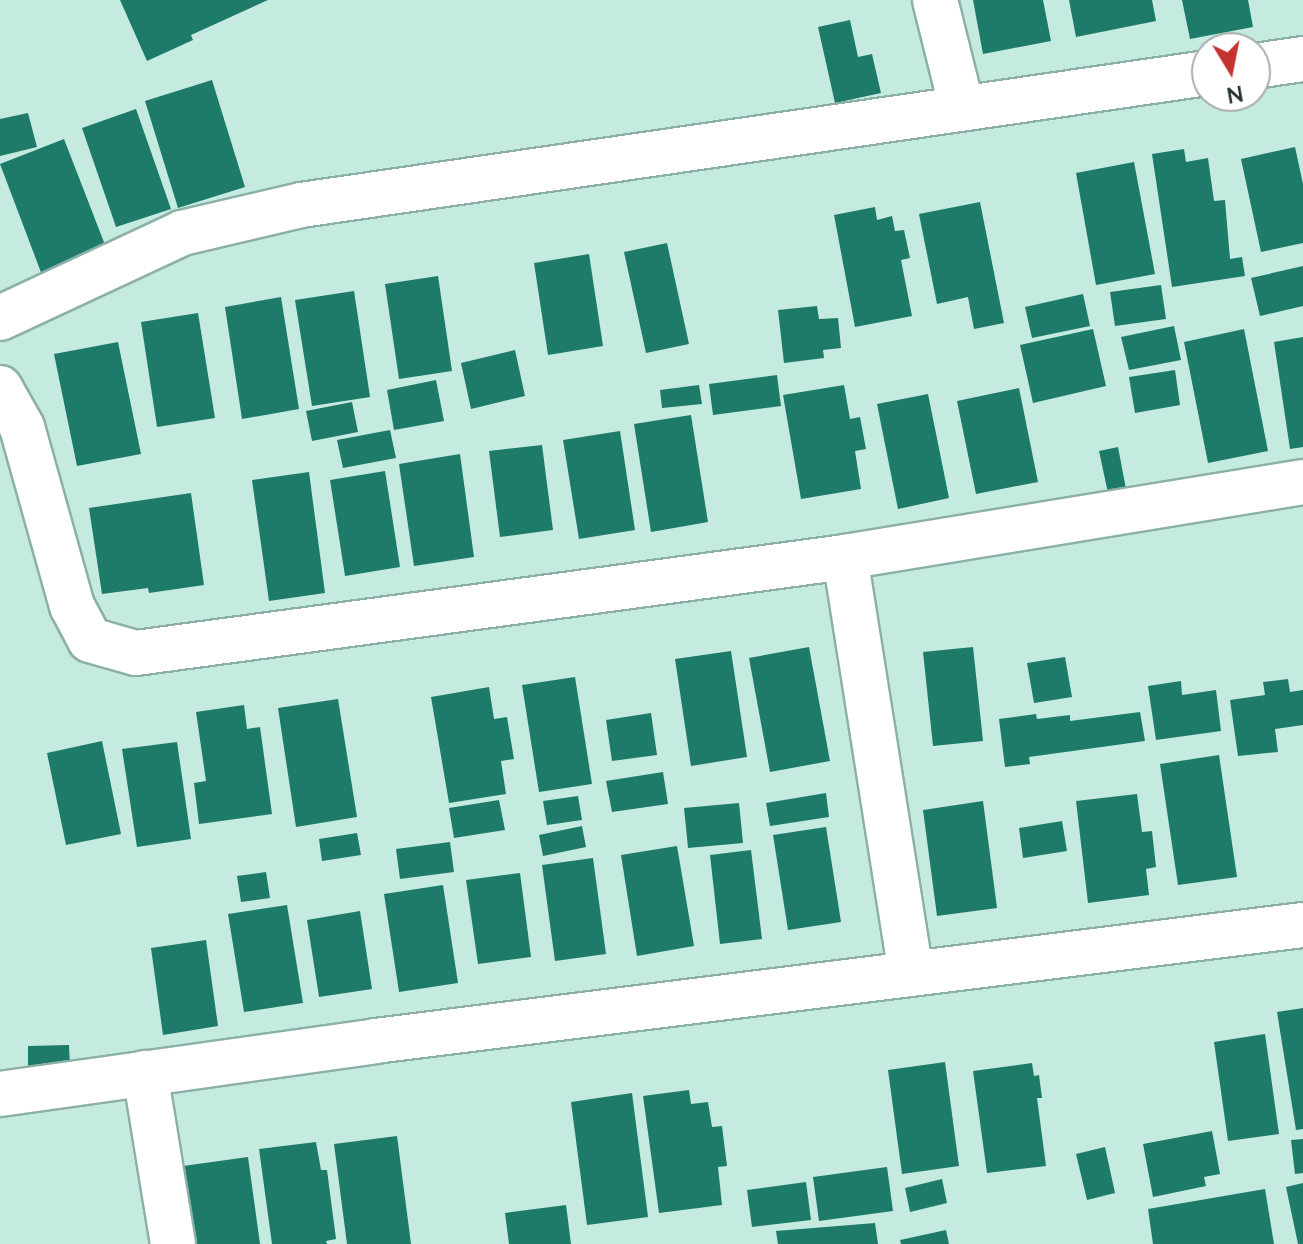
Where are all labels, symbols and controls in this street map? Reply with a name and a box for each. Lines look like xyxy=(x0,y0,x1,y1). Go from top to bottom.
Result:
north arrow xyxy=(1191,32,1271,112)
text: N xyxy=(1224,77,1246,110)

